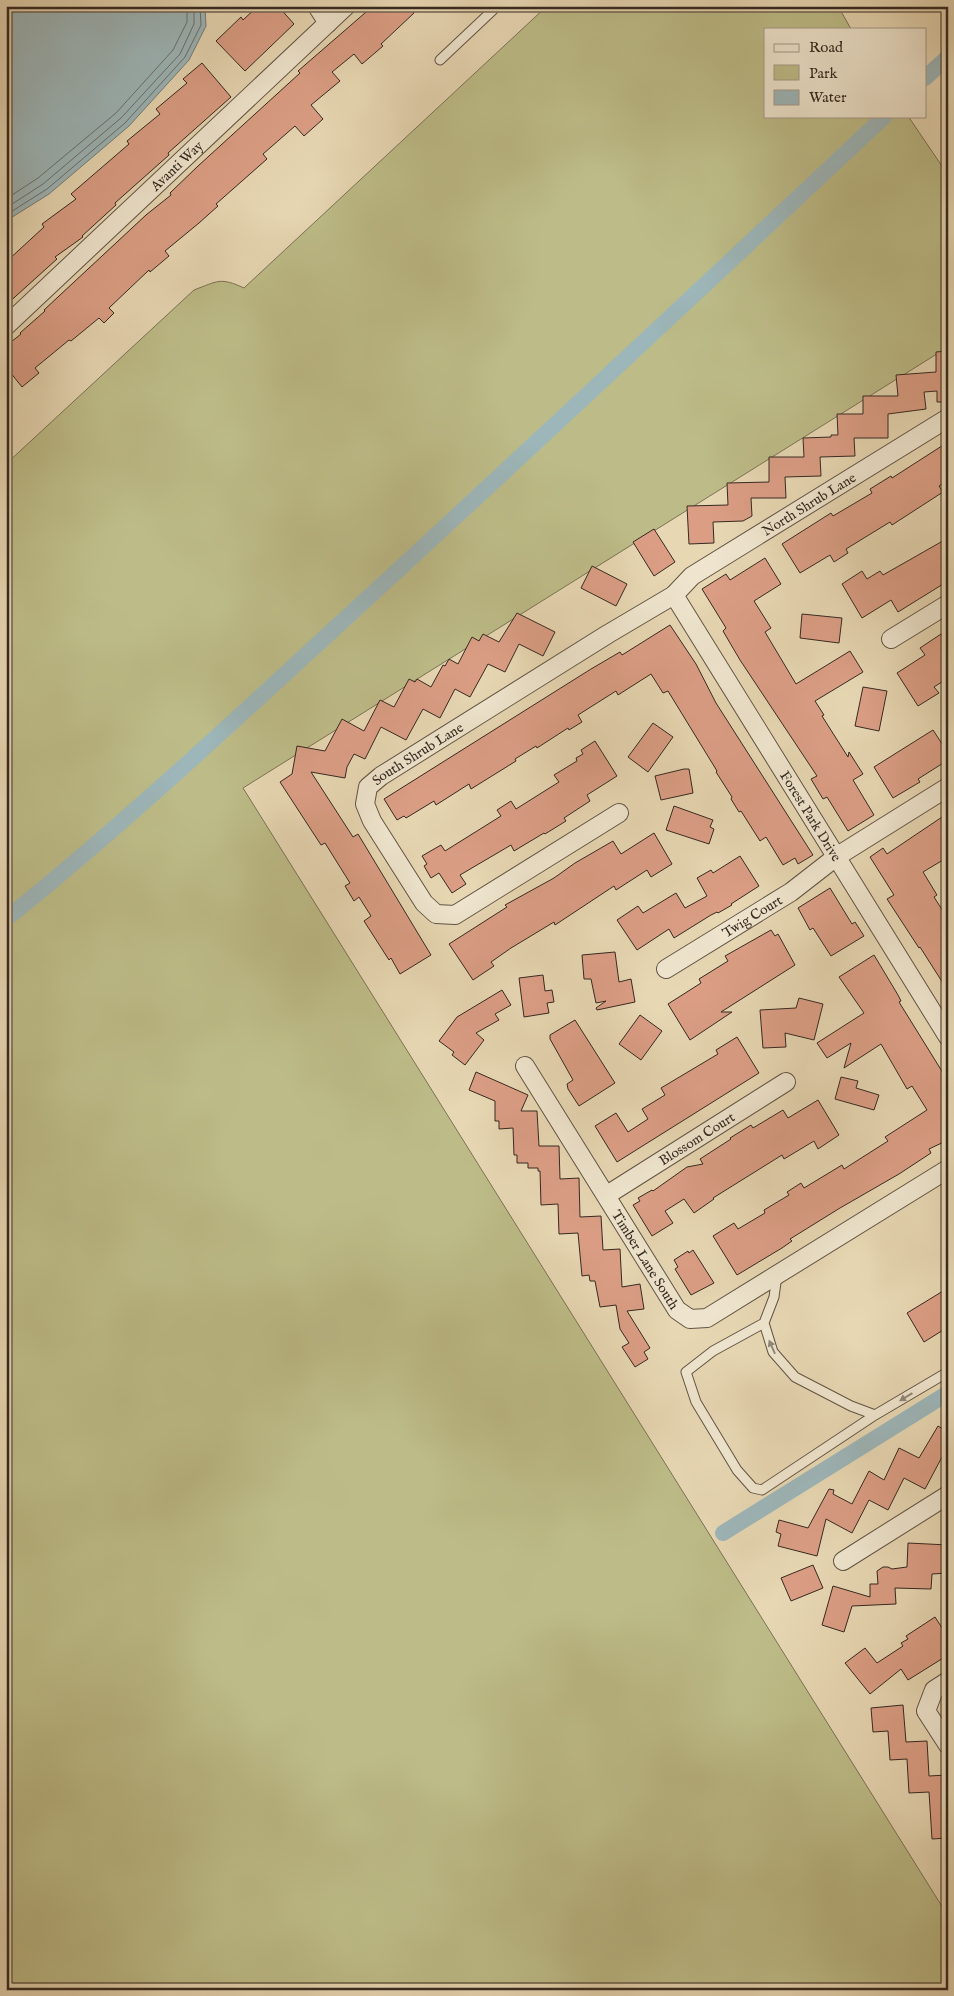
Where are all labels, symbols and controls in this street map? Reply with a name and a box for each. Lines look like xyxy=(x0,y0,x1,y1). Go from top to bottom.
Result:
legend xyxy=(764,28,926,118)
text: Road xyxy=(809,38,844,57)
text: Park xyxy=(809,64,839,83)
text: Water xyxy=(809,88,847,107)
street label: Avanti Way xyxy=(146,137,207,196)
street label: North Shrub Lane xyxy=(759,469,860,541)
street label: South Shrub Lane xyxy=(368,718,467,790)
street label: Forest Park Drive xyxy=(775,768,845,866)
street label: Twig Court xyxy=(719,891,786,942)
street label: Blossom Court xyxy=(656,1108,739,1170)
street label: Timber Lane South xyxy=(607,1207,683,1314)
one-way arrow xyxy=(768,1340,776,1354)
one-way arrow xyxy=(899,1392,912,1401)

